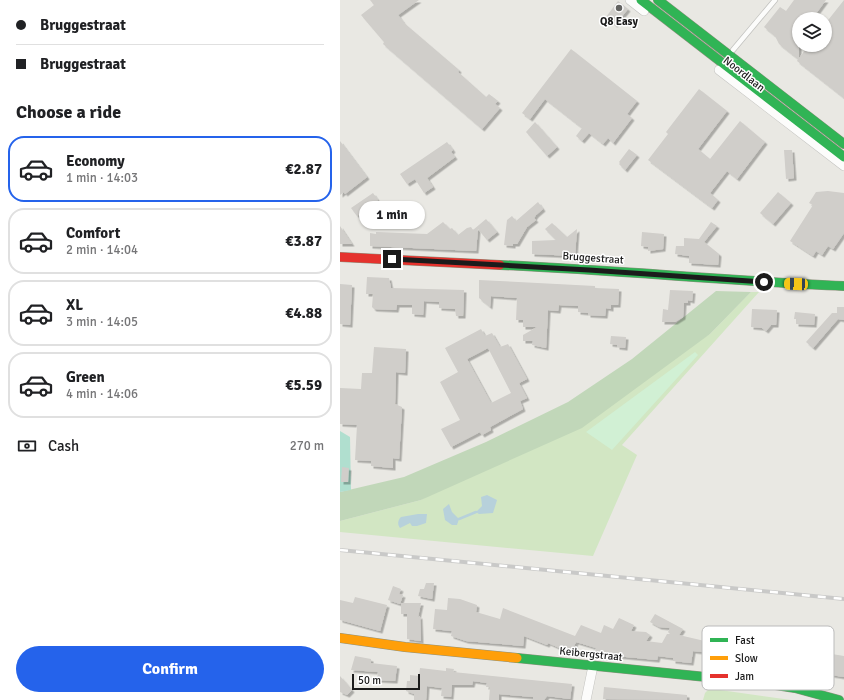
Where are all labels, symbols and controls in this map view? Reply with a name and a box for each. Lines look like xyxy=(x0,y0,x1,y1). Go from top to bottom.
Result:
marker: Q8 Easy xyxy=(614,3,624,13)
map controls xyxy=(792,12,832,52)
button: layers xyxy=(792,12,832,52)
place label: Q8 Easy xyxy=(600,15,639,28)
text: Bruggestraat xyxy=(40,16,126,34)
street label: Noordlaan xyxy=(721,54,767,94)
text: Bruggestraat xyxy=(40,55,126,73)
text: Choose a ride xyxy=(16,101,121,123)
icon: car xyxy=(18,151,54,187)
text: Economy xyxy=(66,152,125,170)
text: €2.87 xyxy=(285,160,322,178)
text: 1 min · 14:03 xyxy=(66,170,138,186)
callout: 1 min xyxy=(359,201,425,229)
text: 1 min xyxy=(376,207,408,223)
icon: car xyxy=(18,223,54,259)
text: Comfort xyxy=(66,224,120,242)
text: €3.87 xyxy=(285,232,322,250)
text: 2 min · 14:04 xyxy=(66,242,138,258)
street label: Bruggestraat xyxy=(562,249,624,267)
route end xyxy=(383,250,401,268)
route start xyxy=(755,273,773,291)
car xyxy=(784,278,808,290)
icon: car xyxy=(18,295,54,331)
text: XL xyxy=(66,296,83,314)
text: €4.88 xyxy=(285,304,322,322)
text: 3 min · 14:05 xyxy=(66,314,138,330)
icon: car xyxy=(18,367,54,403)
text: Green xyxy=(66,368,105,386)
text: €5.59 xyxy=(285,376,322,394)
text: 4 min · 14:06 xyxy=(66,386,138,402)
icon: cash xyxy=(16,435,38,457)
text: Cash xyxy=(48,437,79,455)
text: 270 m xyxy=(290,438,324,454)
legend xyxy=(702,626,834,690)
text: Fast xyxy=(735,634,755,647)
street label: Keibergstraat xyxy=(559,644,623,664)
button: Confirm xyxy=(16,646,324,692)
text: Slow xyxy=(735,652,758,665)
text: Jam xyxy=(735,670,754,683)
scale bar xyxy=(352,672,420,691)
text: 50 m xyxy=(358,674,381,687)

